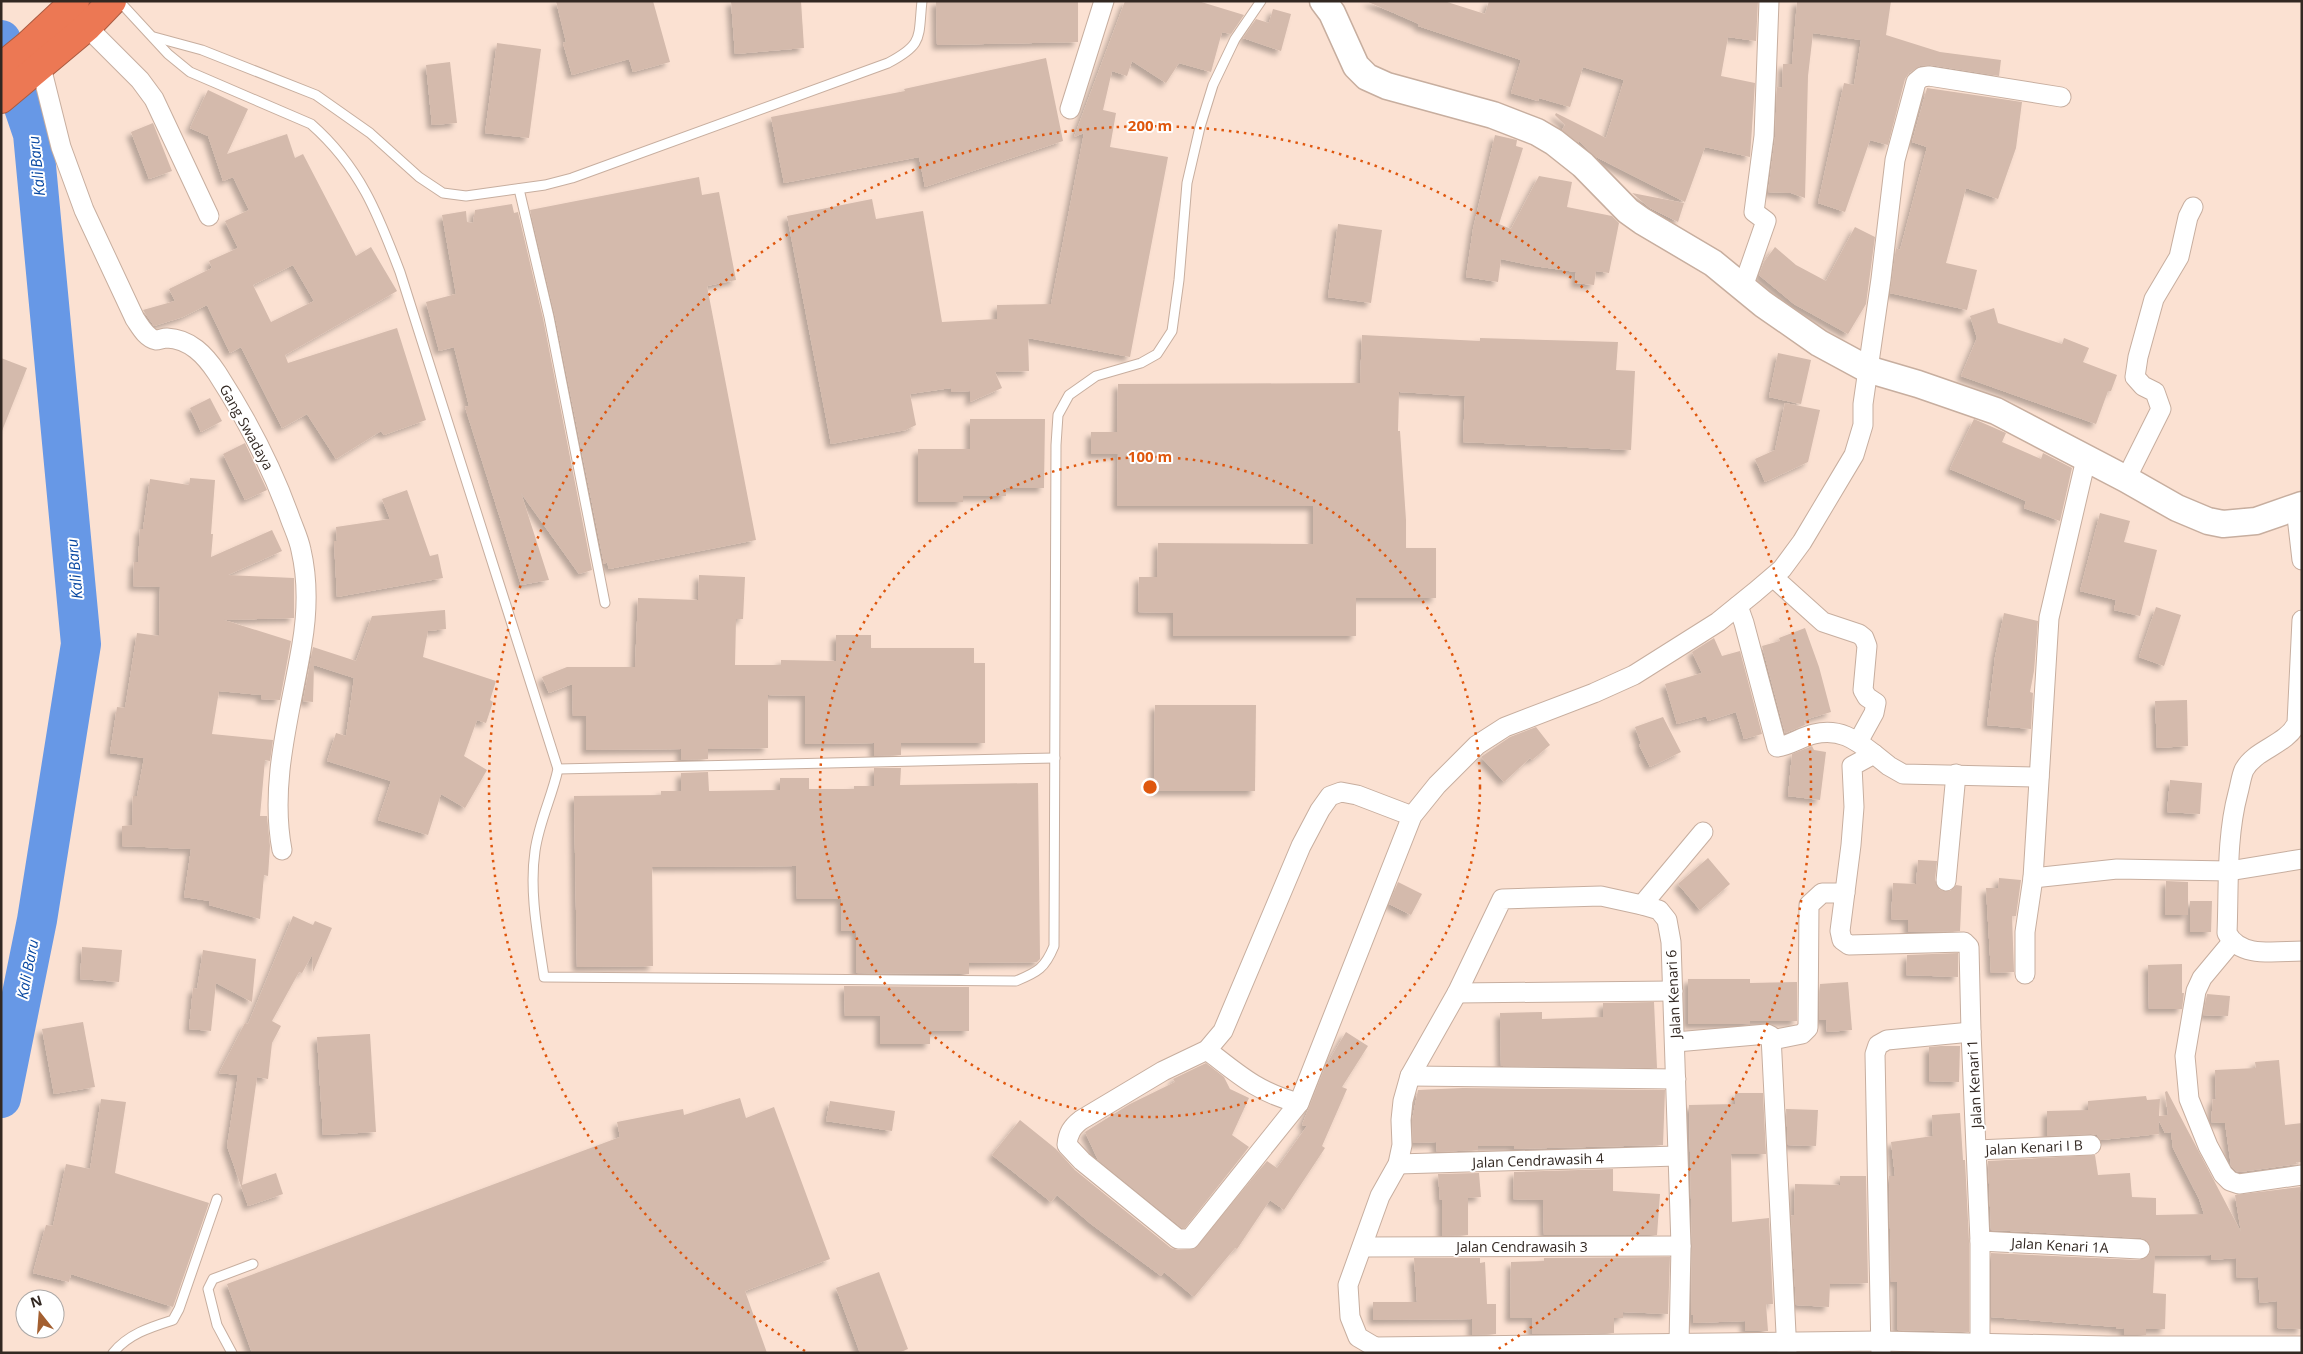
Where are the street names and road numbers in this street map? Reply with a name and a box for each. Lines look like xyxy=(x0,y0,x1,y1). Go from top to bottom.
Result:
street label: Gang Swadaya xyxy=(216,381,278,473)
street label: Jalan Kenari 6 xyxy=(1661,949,1685,1041)
street label: Jalan Kenari 1 xyxy=(1962,1039,1986,1131)
street label: Jalan Kenari I B xyxy=(1983,1135,2083,1159)
street label: Jalan Cendrawasih 4 xyxy=(1470,1148,1604,1172)
street label: Jalan Kenari 1A xyxy=(2009,1233,2109,1257)
street label: Jalan Cendrawasih 3 xyxy=(1454,1237,1588,1256)

